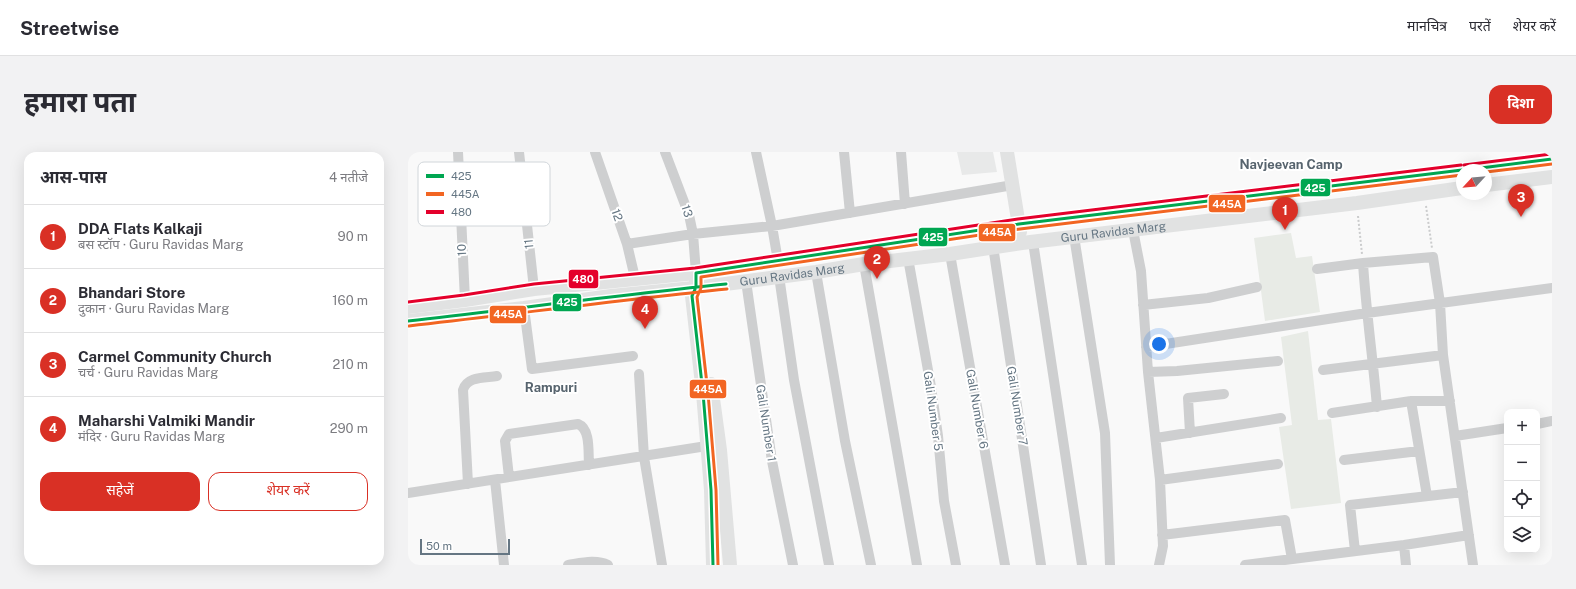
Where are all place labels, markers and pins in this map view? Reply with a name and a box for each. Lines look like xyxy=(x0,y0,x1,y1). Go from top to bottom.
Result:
pin: 3 xyxy=(1508,184,1534,217)
pin: 1 xyxy=(1272,197,1298,230)
pin: 2 xyxy=(864,246,890,279)
pin: 4 xyxy=(632,296,658,329)

